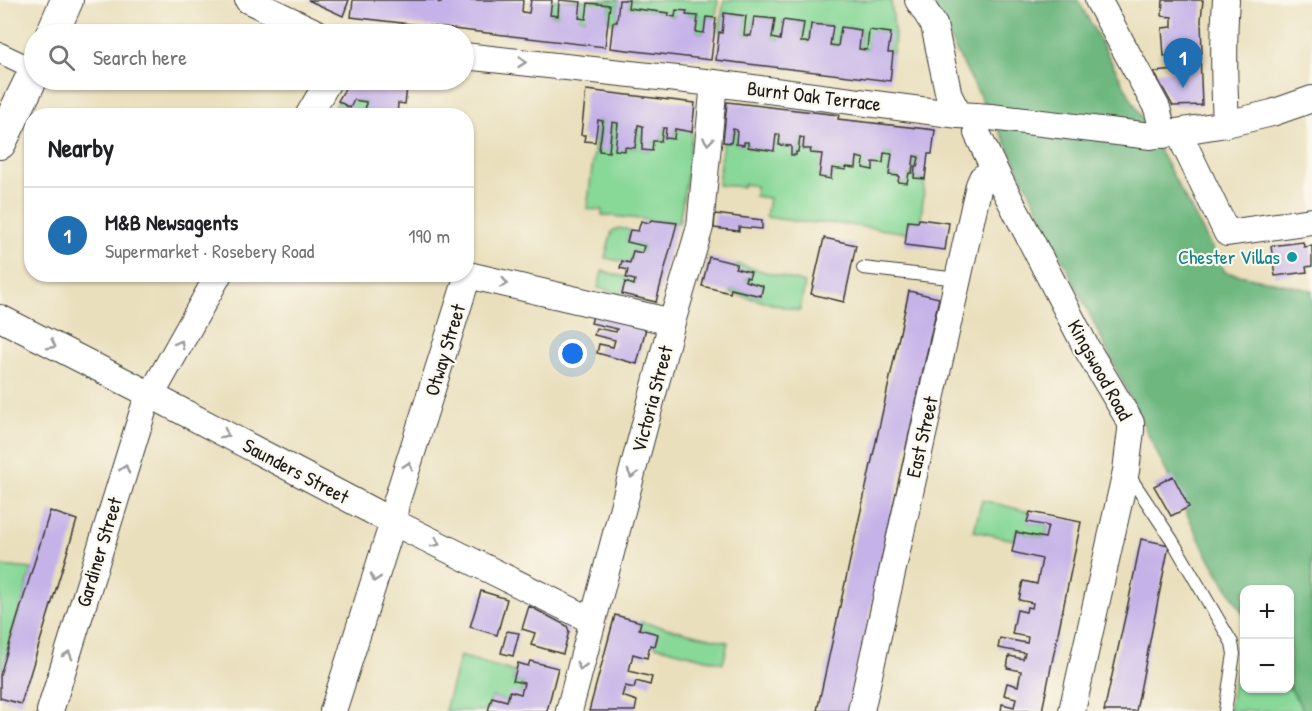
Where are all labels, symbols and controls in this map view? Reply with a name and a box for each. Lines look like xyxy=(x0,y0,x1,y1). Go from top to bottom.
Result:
search box xyxy=(24,24,474,90)
pin: 1 xyxy=(1164,38,1202,88)
icon: search xyxy=(45,41,78,74)
text: Search here xyxy=(93,42,187,72)
one-way arrow xyxy=(517,55,526,68)
street label: Burnt Oak Terrace xyxy=(746,74,882,117)
text: Nearby xyxy=(48,130,114,165)
one-way arrow xyxy=(702,137,715,146)
text: M&B Newsagents xyxy=(105,207,238,237)
text: 1 xyxy=(64,222,71,249)
text: 190 m xyxy=(408,222,450,249)
text: Supermarket · Rosebery Road xyxy=(105,237,314,264)
place label: Chester Villas xyxy=(1178,243,1280,270)
marker: Chester Villas xyxy=(1285,250,1299,264)
one-way arrow xyxy=(499,276,509,289)
street label: Otway Street xyxy=(418,300,472,399)
street label: Kingswood Road xyxy=(1062,315,1139,425)
one-way arrow xyxy=(46,337,57,349)
your location xyxy=(558,339,587,368)
one-way arrow xyxy=(173,340,184,350)
street label: Victoria Street xyxy=(624,341,679,455)
street label: East Street xyxy=(899,393,944,480)
one-way arrow xyxy=(219,427,230,438)
street label: Saunders Street xyxy=(239,431,355,510)
one-way arrow xyxy=(401,461,413,472)
one-way arrow xyxy=(118,464,130,475)
one-way arrow xyxy=(627,468,639,479)
street label: Gardiner Street xyxy=(69,493,128,610)
one-way arrow xyxy=(429,536,440,548)
one-way arrow xyxy=(370,572,382,583)
map controls xyxy=(1240,585,1294,693)
button: + xyxy=(1240,585,1294,639)
button: − xyxy=(1240,639,1294,693)
one-way arrow xyxy=(61,650,73,661)
one-way arrow xyxy=(576,661,589,671)

